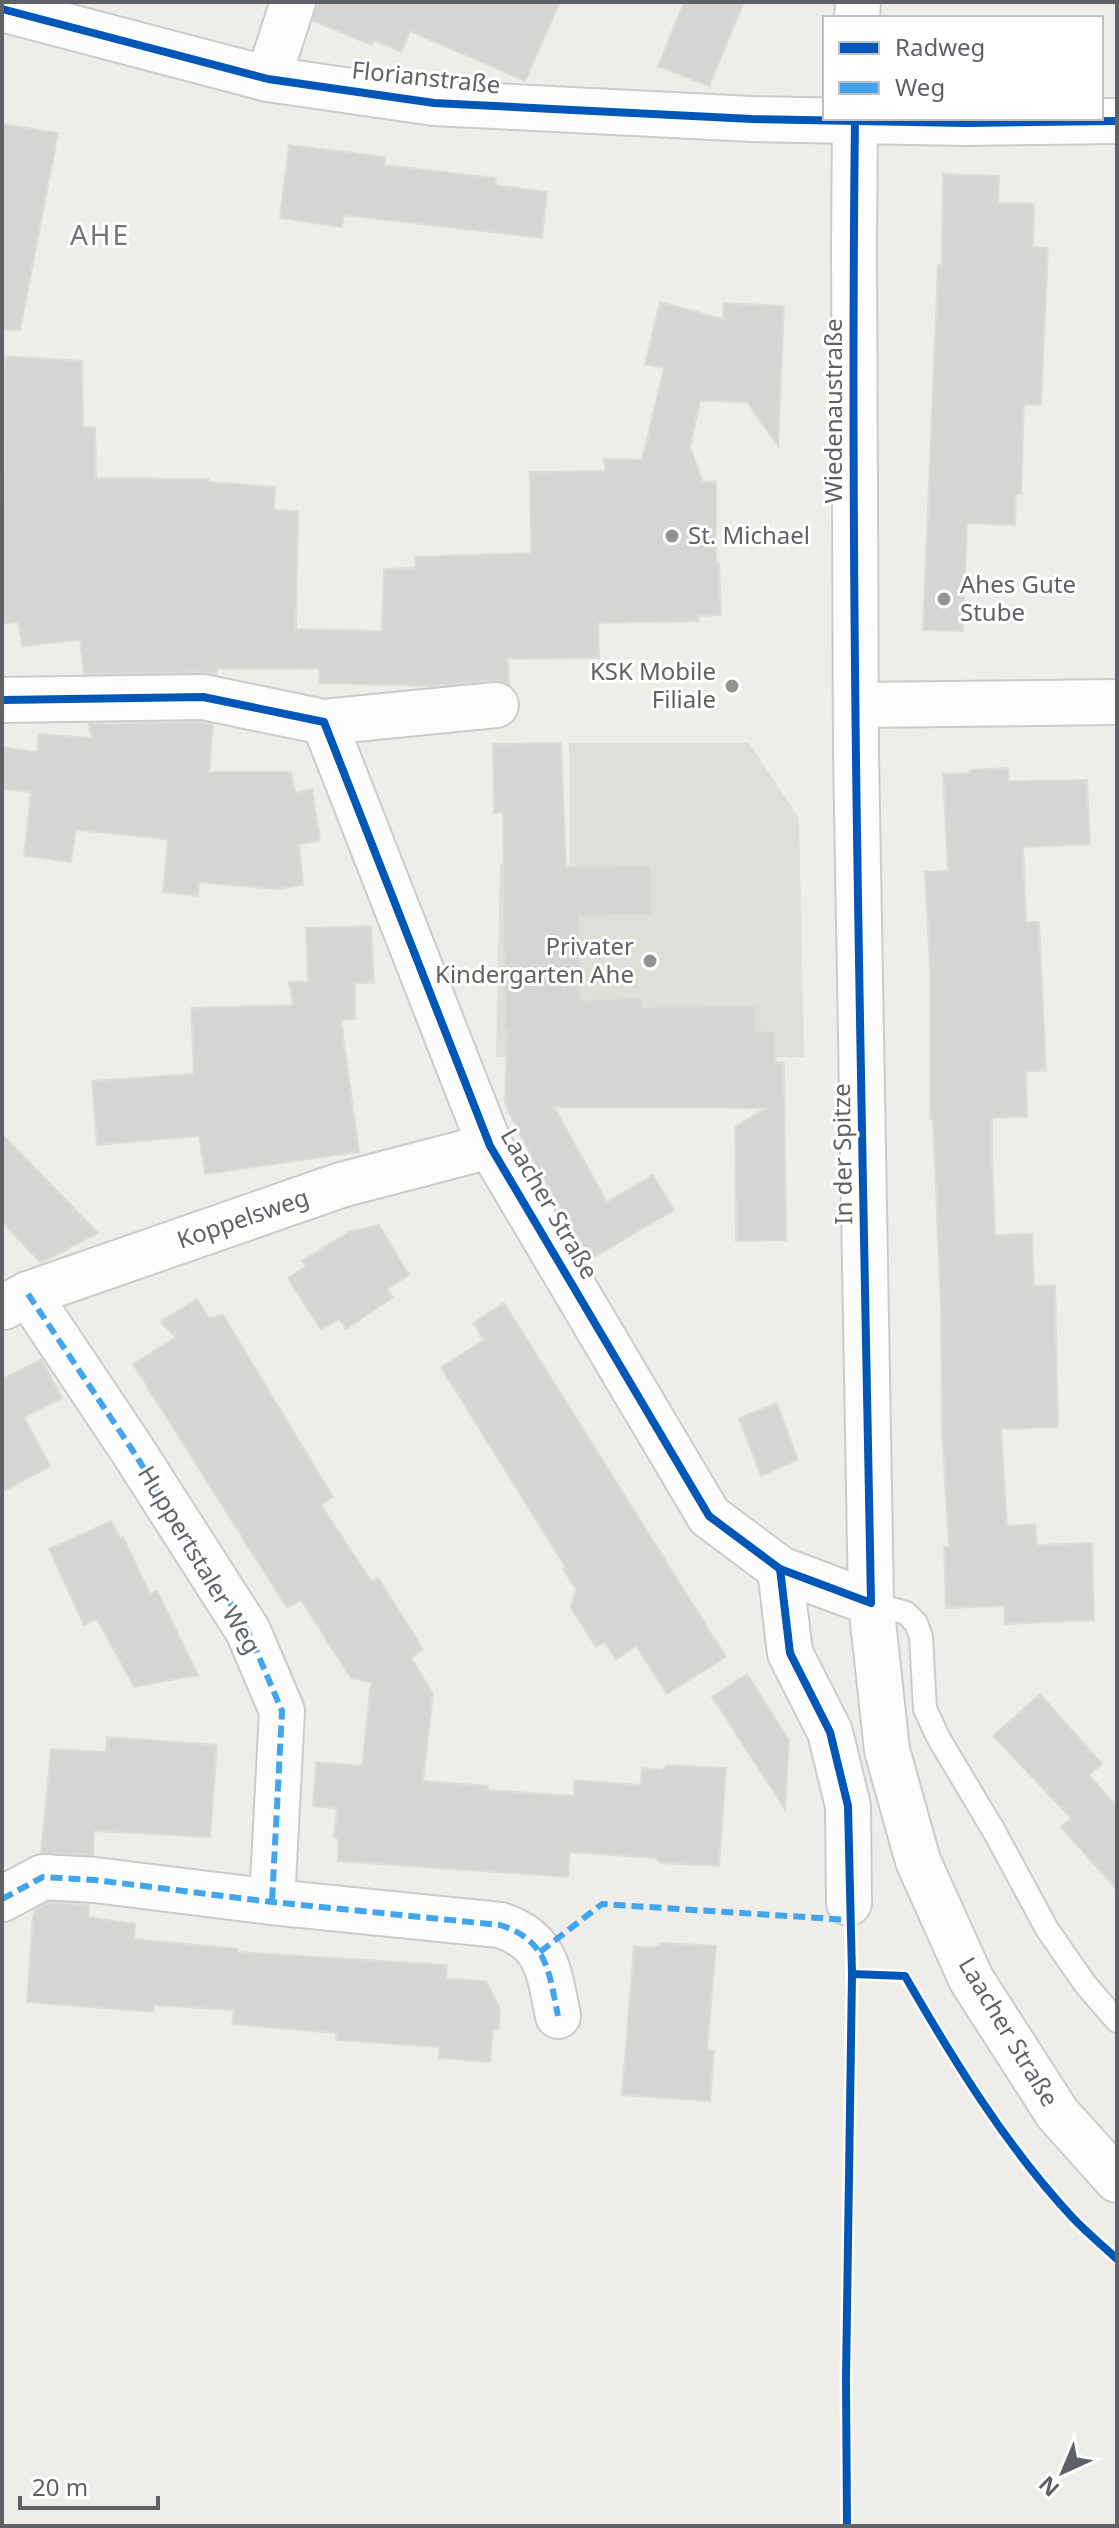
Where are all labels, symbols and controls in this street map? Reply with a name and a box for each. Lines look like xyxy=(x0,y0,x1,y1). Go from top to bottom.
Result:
legend xyxy=(823,16,1103,120)
text: Radweg xyxy=(895,30,985,63)
street label: Florianstraße xyxy=(350,52,502,101)
text: Weg xyxy=(895,70,945,103)
district label: AHE xyxy=(70,215,130,253)
street label: Wiedenaustraße xyxy=(816,318,849,504)
place label: St. Michael xyxy=(688,518,810,551)
marker: St. Michael xyxy=(663,527,681,545)
place label: Ahes Gute Stube xyxy=(960,567,1076,628)
marker: Ahes Gute Stube xyxy=(935,590,953,608)
place label: KSK Mobile Filiale xyxy=(590,654,716,715)
marker: KSK Mobile Filiale xyxy=(723,677,741,695)
place label: Privater Kindergarten Ahe xyxy=(435,929,634,990)
marker: Privater Kindergarten Ahe xyxy=(641,952,659,970)
street label: In der Spitze xyxy=(824,1083,859,1225)
street label: Laacher Straße xyxy=(494,1122,607,1285)
street label: Koppelsweg xyxy=(172,1180,313,1256)
street label: Huppertstaler Weg xyxy=(131,1459,270,1659)
street label: Laacher Straße xyxy=(952,1950,1067,2112)
north arrow xyxy=(1023,2432,1103,2512)
scale bar xyxy=(20,2460,158,2510)
text: 20 m xyxy=(32,2470,88,2503)
text: N xyxy=(1032,2470,1065,2504)

